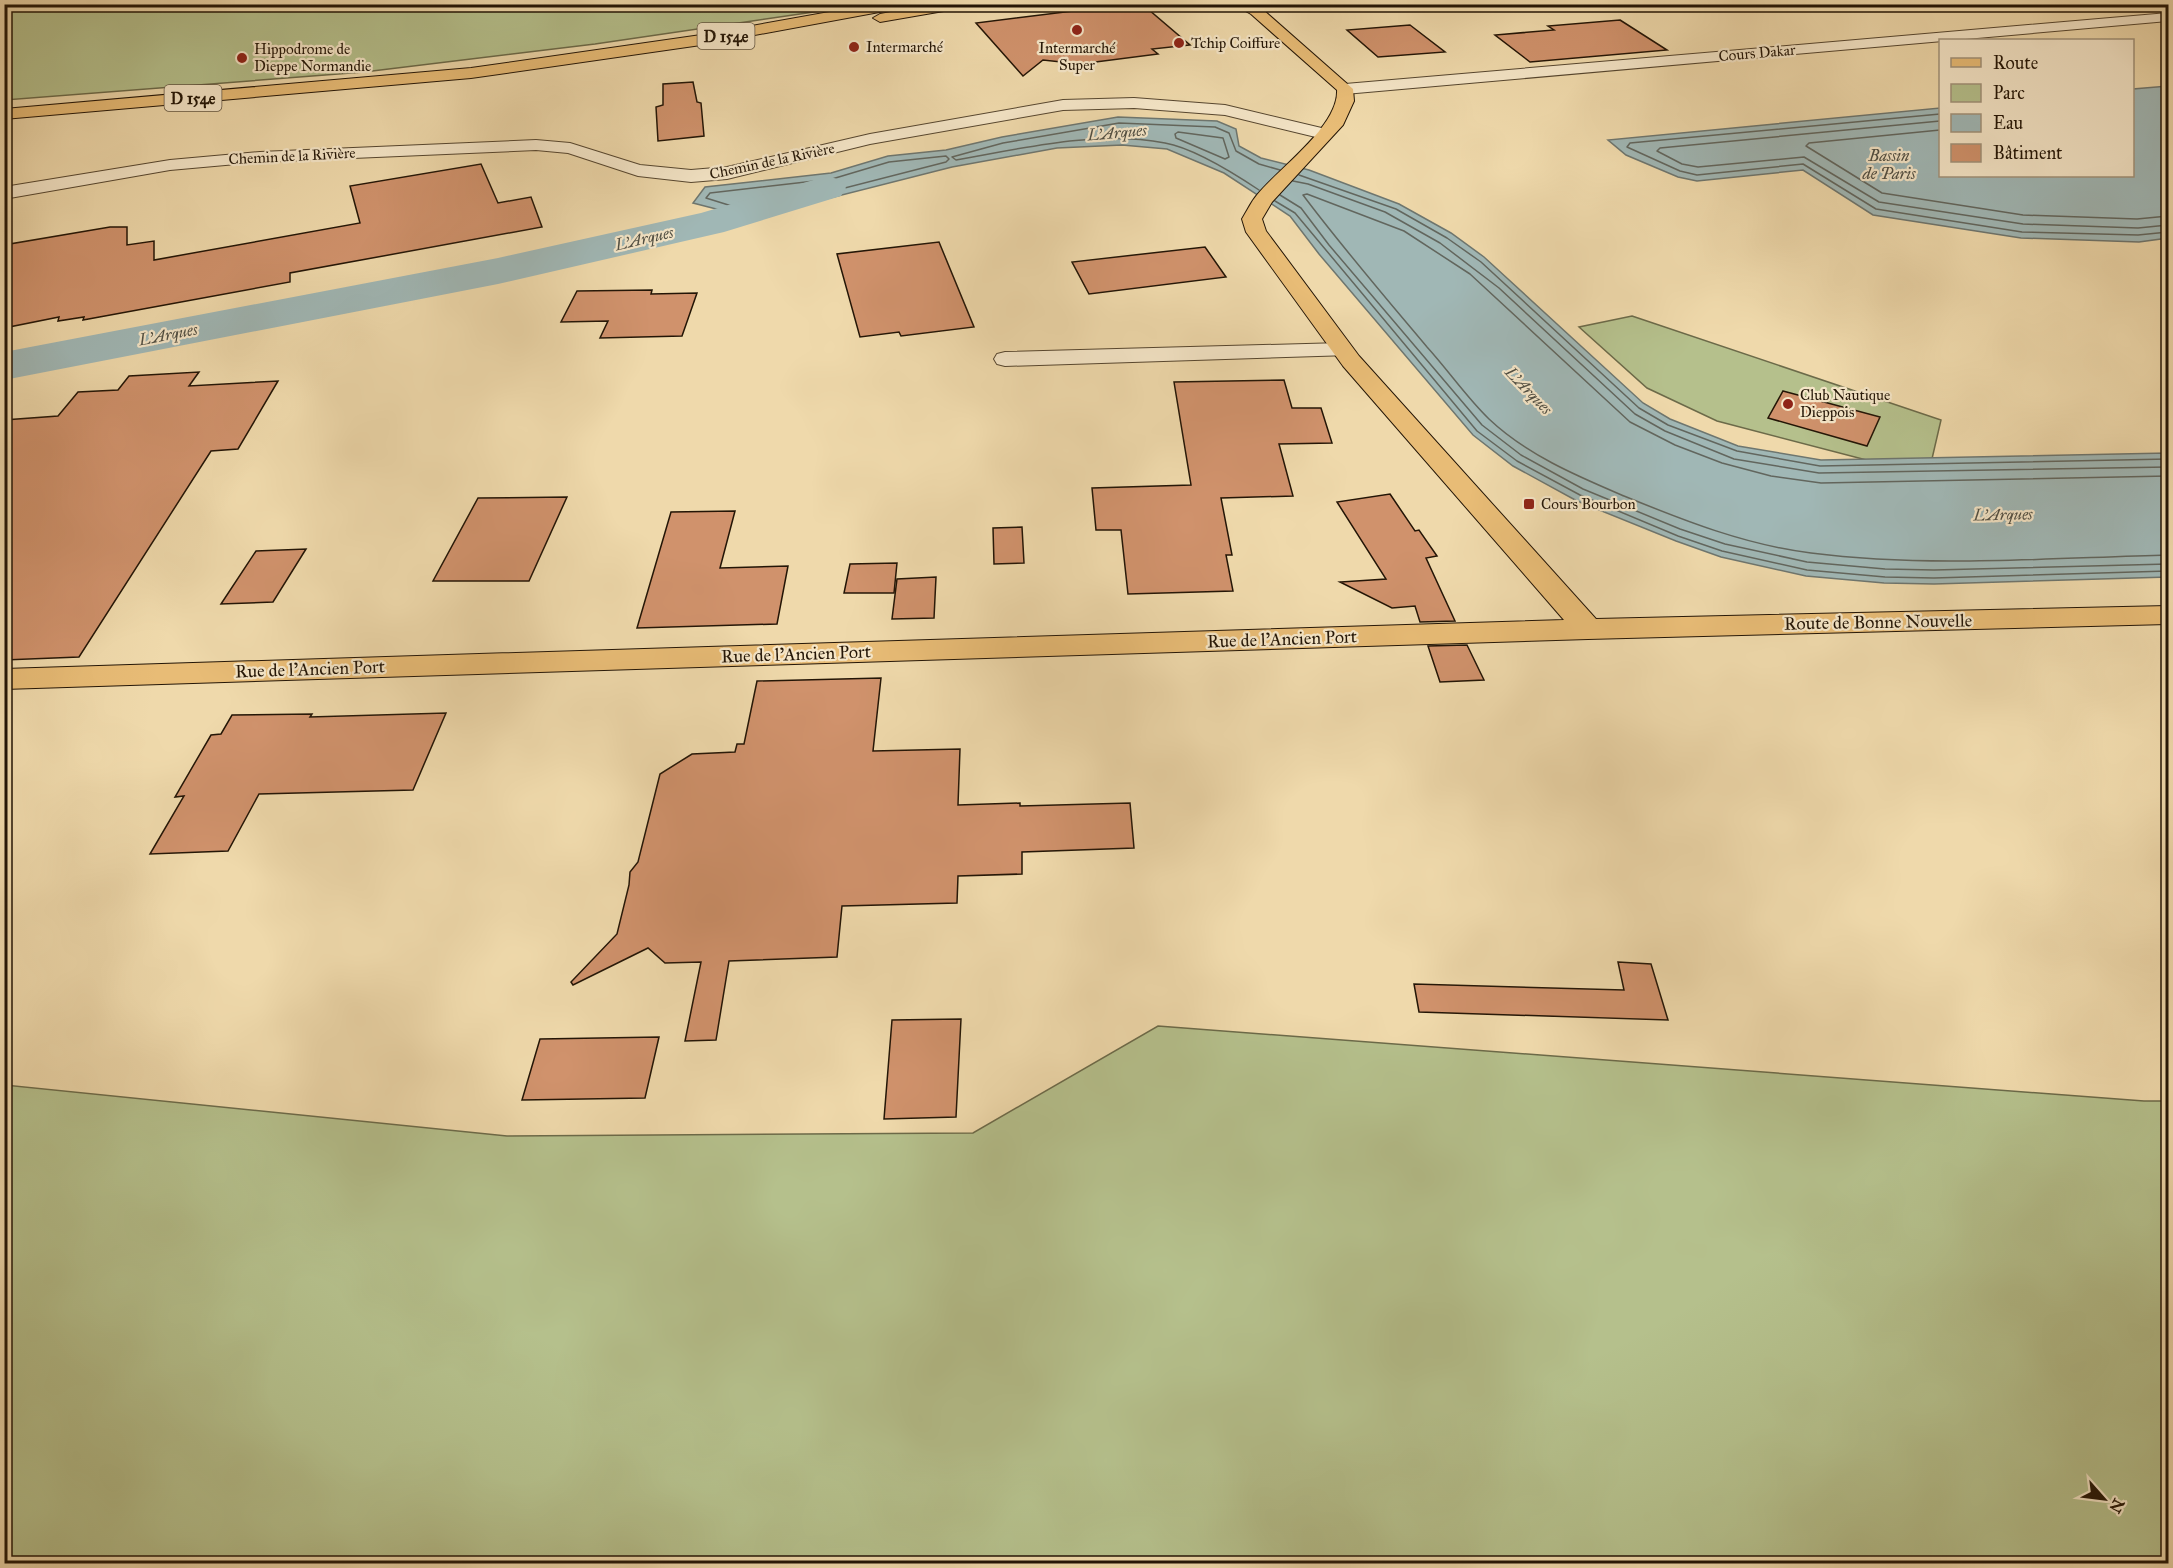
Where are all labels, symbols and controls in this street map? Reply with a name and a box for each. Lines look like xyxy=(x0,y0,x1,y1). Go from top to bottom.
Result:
road number: D 154e xyxy=(698,23,754,49)
marker: Intermarché Super xyxy=(1070,23,1084,37)
place label: Tchip Coiffure xyxy=(1191,34,1280,52)
marker: Tchip Coiffure xyxy=(1172,36,1186,50)
place label: Intermarché xyxy=(866,38,944,56)
place label: Intermarché Super xyxy=(1038,39,1116,74)
legend xyxy=(1939,39,2134,177)
place label: Hippodrome de Dieppe Normandie xyxy=(254,40,371,75)
marker: Intermarché xyxy=(847,40,861,54)
street label: Cours Dakar xyxy=(1718,41,1797,65)
marker: Hippodrome de Dieppe Normandie xyxy=(235,51,249,65)
text: Route xyxy=(1993,52,2038,74)
text: Parc xyxy=(1993,82,2025,104)
road number: D 154e xyxy=(164,85,222,111)
text: Eau xyxy=(1993,112,2023,134)
water label: L'Arques xyxy=(1086,120,1148,145)
street label: Chemin de la Rivière xyxy=(708,139,836,183)
text: Bâtiment xyxy=(1993,142,2063,164)
street label: Chemin de la Rivière xyxy=(228,144,356,168)
water label: Bassin de Paris xyxy=(1861,146,1916,183)
water label: L'Arques xyxy=(612,222,675,255)
water label: L'Arques xyxy=(136,319,199,350)
water label: L'Arques xyxy=(1501,362,1556,418)
place label: Club Nautique Dieppois xyxy=(1800,386,1890,421)
marker: Club Nautique Dieppois xyxy=(1781,397,1795,411)
place label: Cours Bourbon xyxy=(1541,495,1636,513)
marker: Cours Bourbon xyxy=(1522,497,1536,511)
water label: L'Arques xyxy=(1972,504,2033,525)
street label: Route de Bonne Nouvelle xyxy=(1784,609,1972,635)
street label: Rue de l'Ancien Port xyxy=(1207,625,1358,653)
street label: Rue de l'Ancien Port xyxy=(721,640,872,668)
street label: Rue de l'Ancien Port xyxy=(235,655,386,683)
north arrow xyxy=(2074,1469,2134,1529)
text: N xyxy=(2105,1495,2128,1517)

